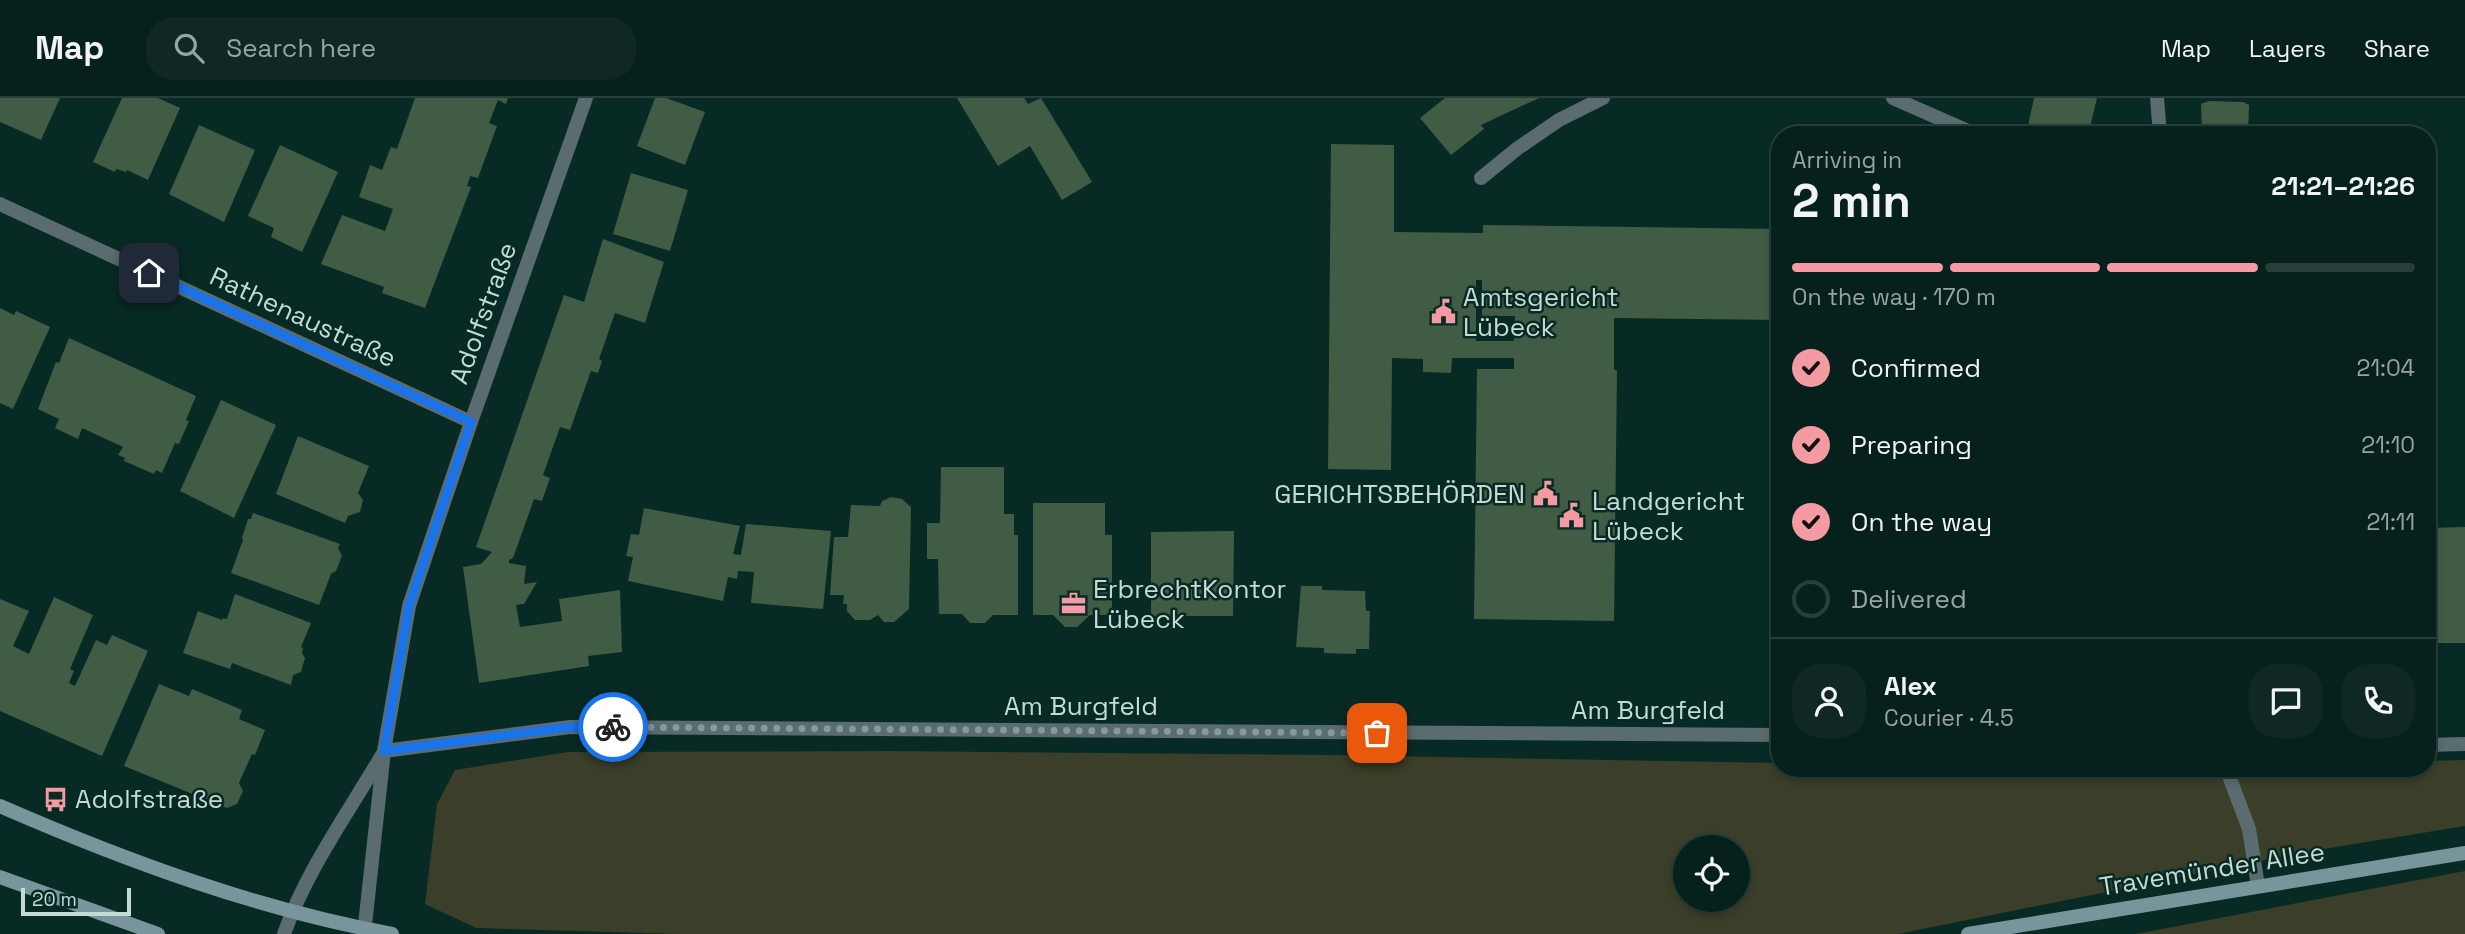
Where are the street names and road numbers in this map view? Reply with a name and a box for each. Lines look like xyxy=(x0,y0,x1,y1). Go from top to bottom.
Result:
street label: Adolfstraße xyxy=(442,238,524,388)
street label: Rathenaustraße xyxy=(204,259,402,375)
street label: Am Burgfeld xyxy=(1004,689,1158,723)
street label: Am Burgfeld xyxy=(1571,693,1725,727)
street label: Travemünder Allee xyxy=(2097,834,2327,904)

